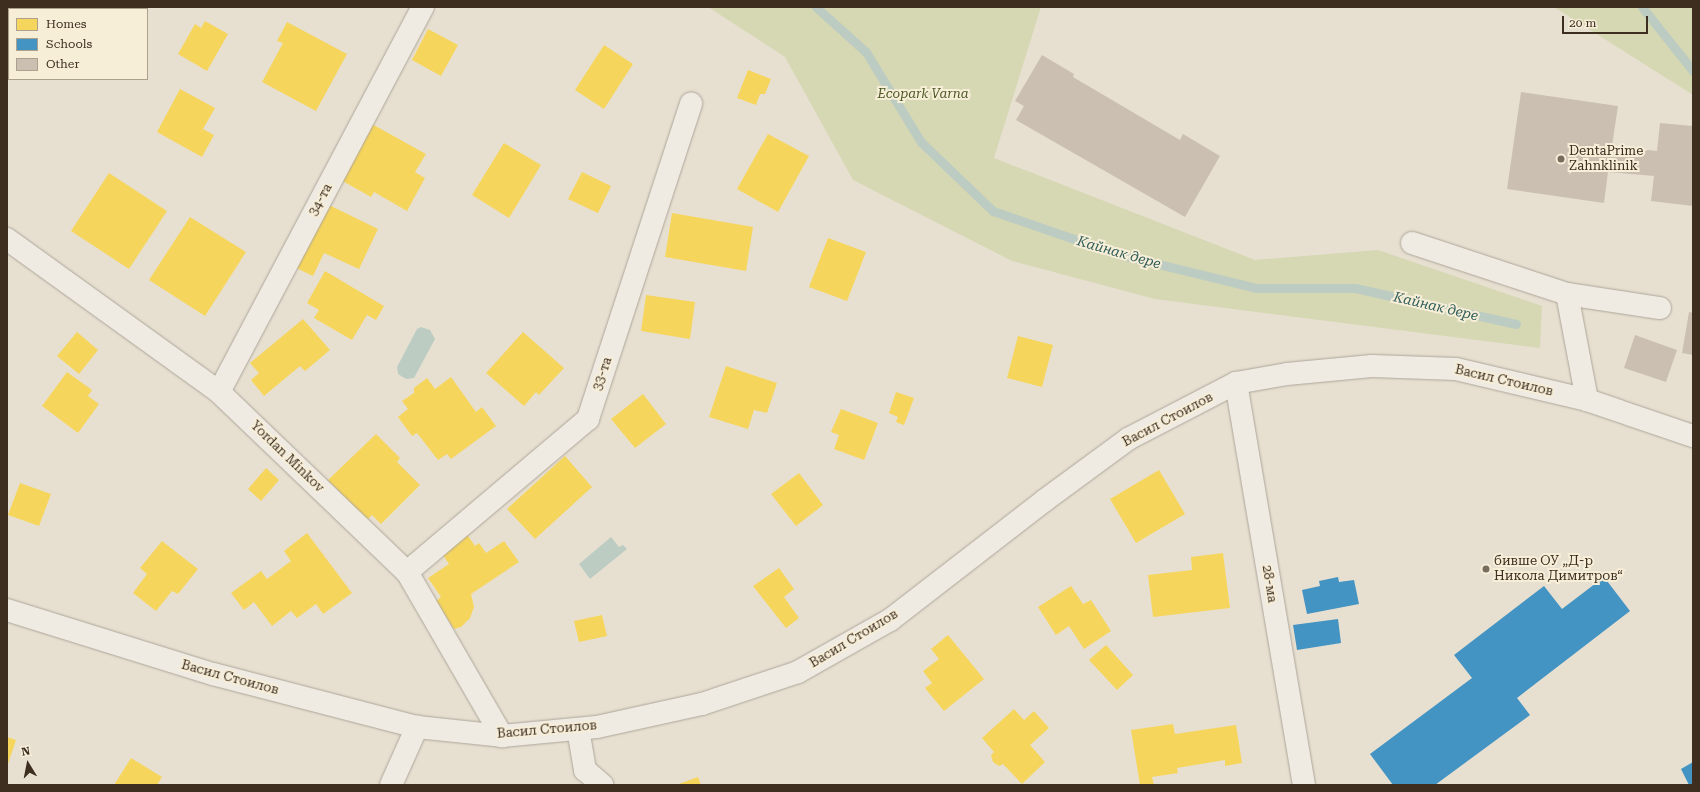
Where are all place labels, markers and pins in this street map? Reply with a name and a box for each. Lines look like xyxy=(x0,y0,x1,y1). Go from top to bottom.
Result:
place label: DentaPrime Zahnklinik xyxy=(1569,144,1643,175)
marker: DentaPrime Zahnklinik xyxy=(1556,154,1566,164)
place label: бивше ОУ „Д-р Никола Димитров“ xyxy=(1494,554,1623,585)
marker: бивше ОУ „Д-р Никола Димитров“ xyxy=(1481,564,1491,574)

